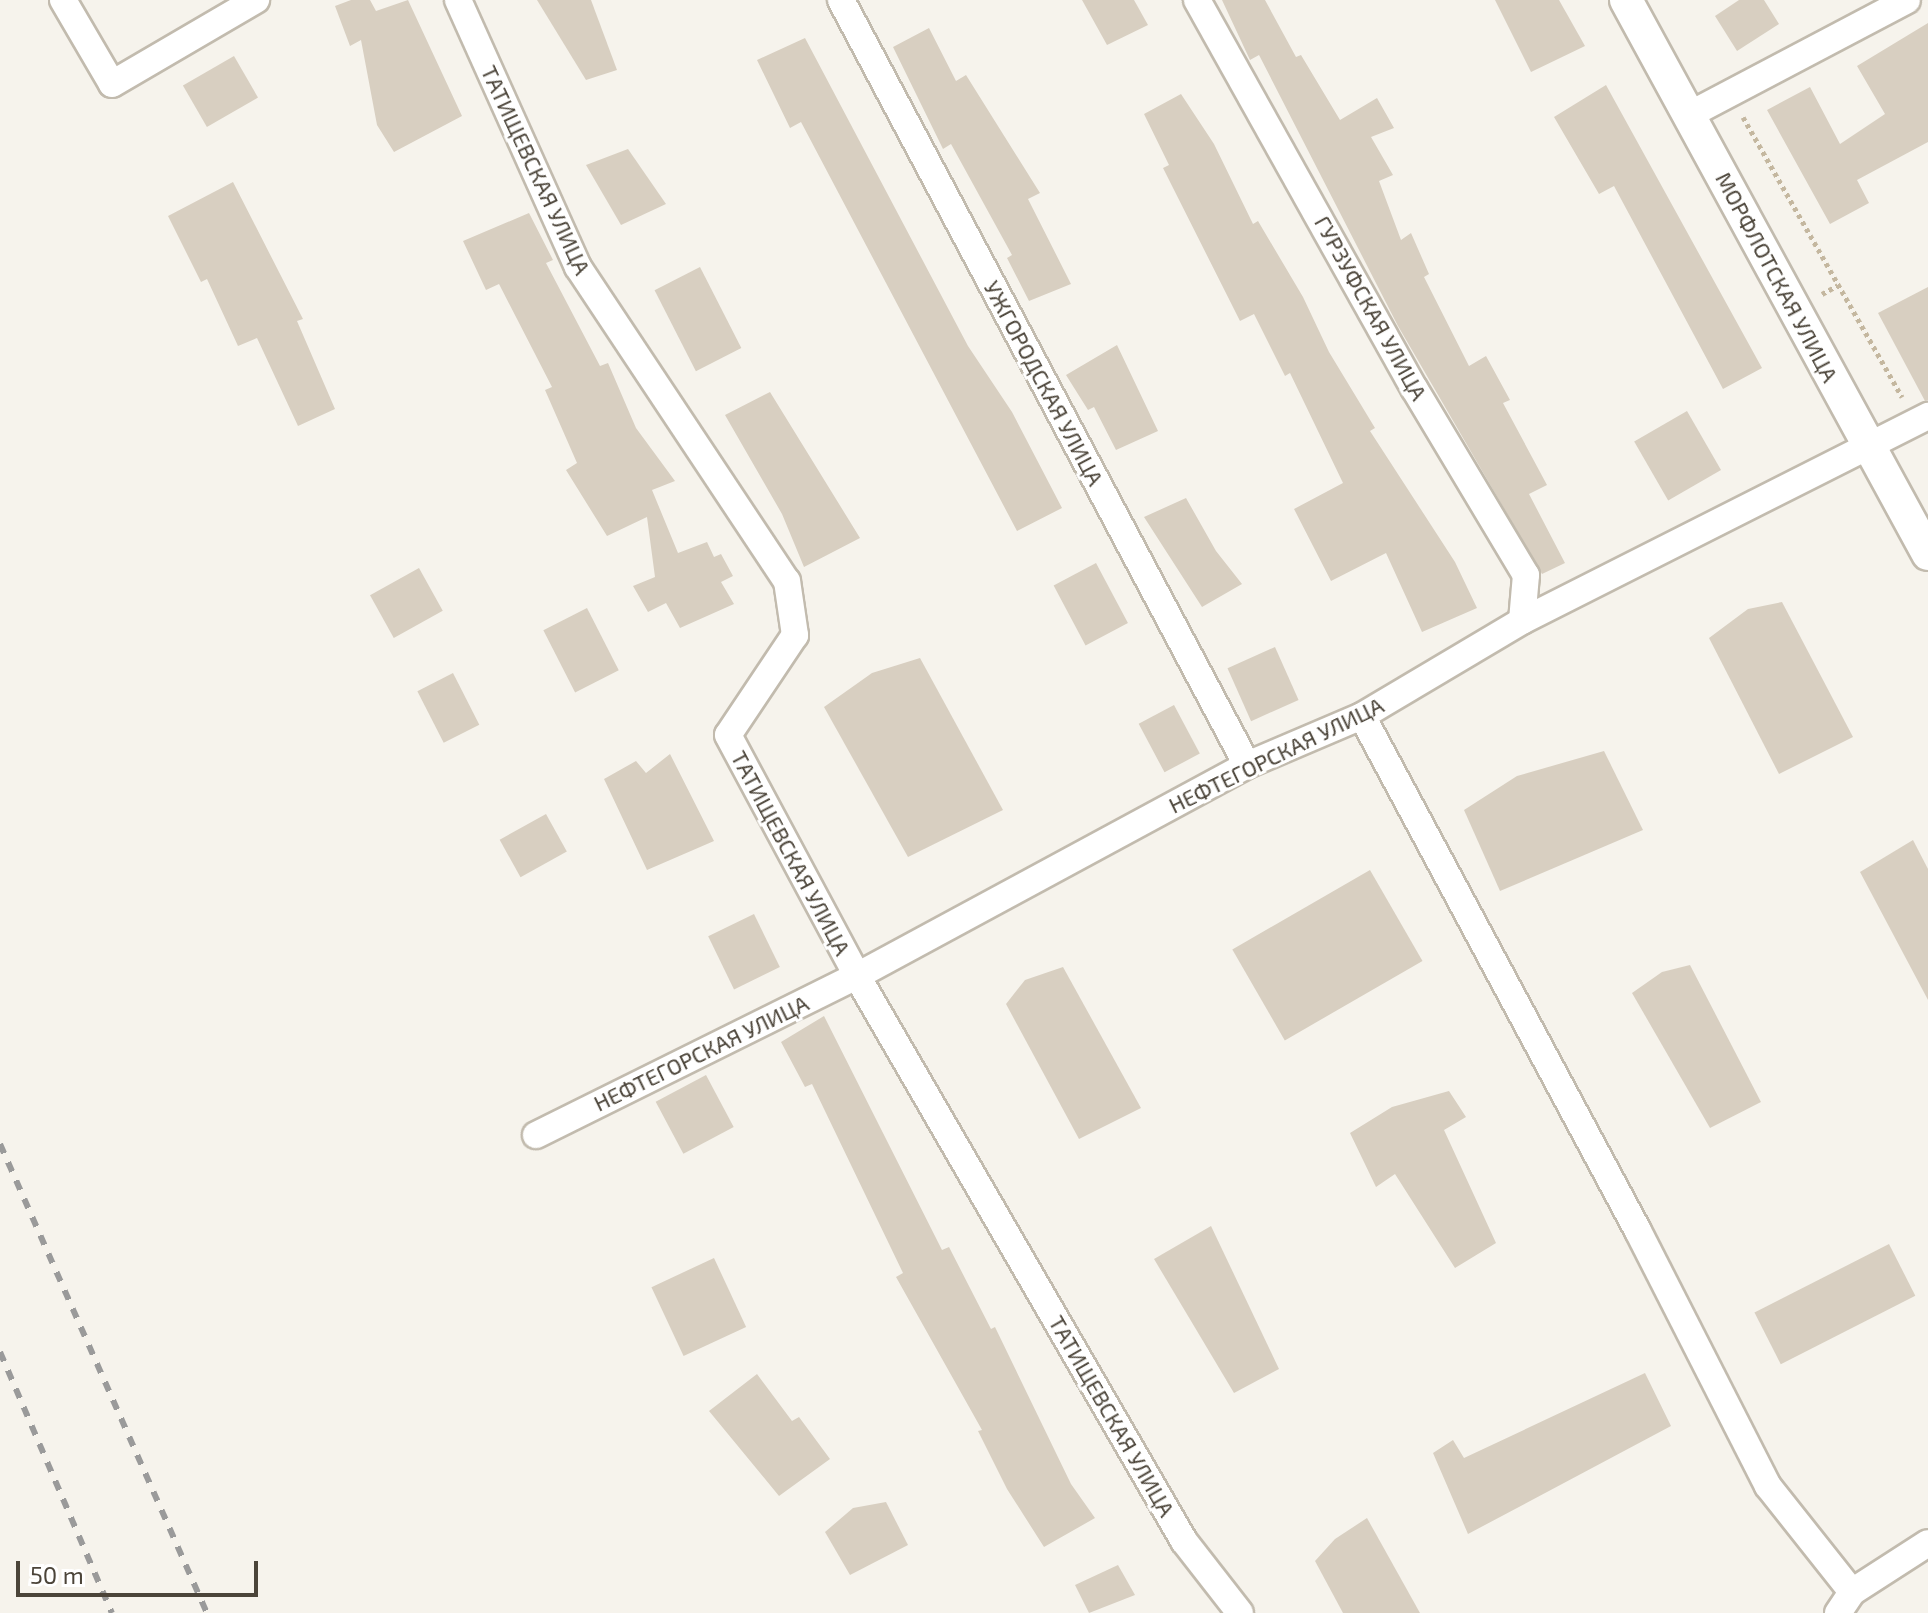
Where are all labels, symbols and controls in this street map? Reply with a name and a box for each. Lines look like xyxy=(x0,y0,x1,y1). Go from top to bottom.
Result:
street label: ТАТИЩЕВСКАЯ УЛИЦА xyxy=(476,61,596,279)
street label: МОРФЛОТСКАЯ УЛИЦА xyxy=(1710,168,1844,386)
street label: ГУРЗУФСКАЯ УЛИЦА xyxy=(1309,211,1433,405)
street label: УЖГОРОДСКАЯ УЛИЦА xyxy=(979,276,1109,490)
street label: НЕФТЕГОРСКАЯ УЛИЦА xyxy=(1164,691,1388,819)
street label: ТАТИЩЕВСКАЯ УЛИЦА xyxy=(726,746,856,960)
street label: НЕФТЕГОРСКАЯ УЛИЦА xyxy=(589,989,813,1117)
street label: ТАТИЩЕВСКАЯ УЛИЦА xyxy=(1044,1311,1180,1521)
scale bar xyxy=(20,1545,262,1595)
text: 50 m xyxy=(30,1560,84,1589)

